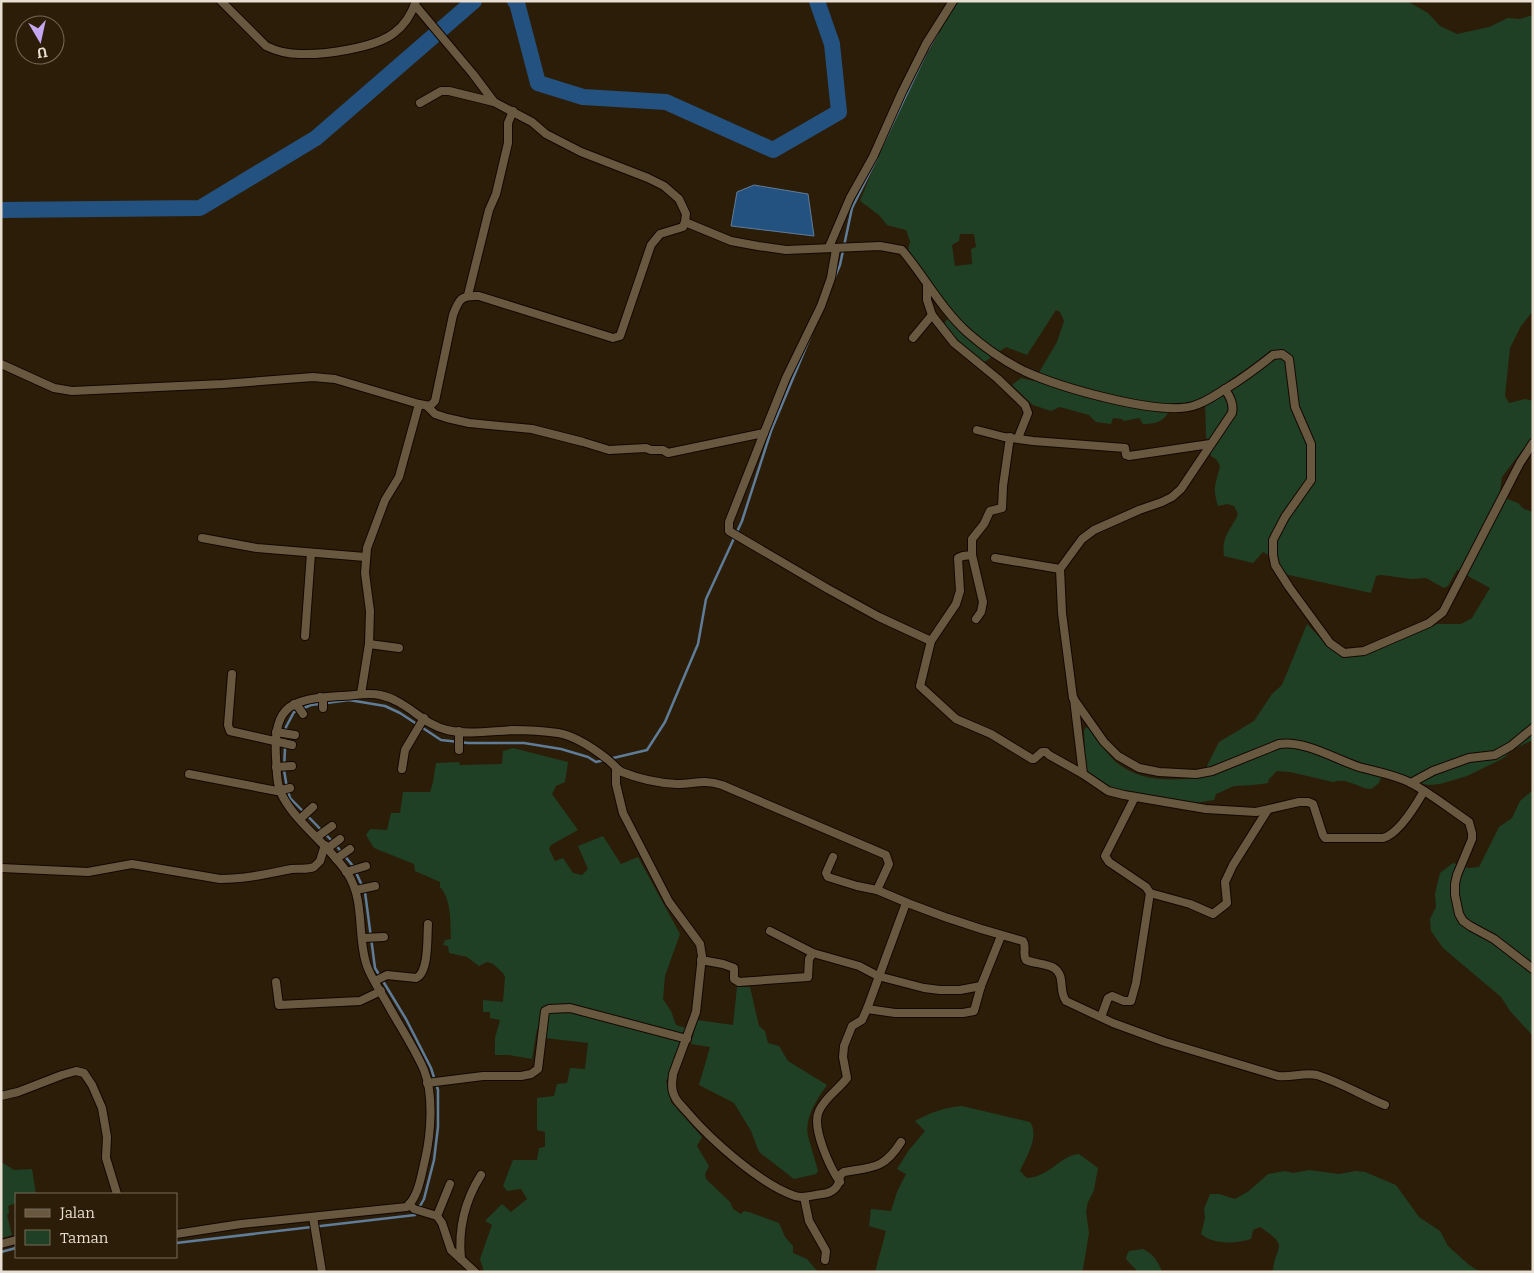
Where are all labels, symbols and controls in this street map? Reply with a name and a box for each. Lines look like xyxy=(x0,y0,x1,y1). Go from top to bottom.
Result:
north arrow xyxy=(15,15,65,65)
text: U xyxy=(35,43,48,62)
legend xyxy=(15,1193,178,1258)
text: Jalan xyxy=(59,1204,95,1222)
text: Taman xyxy=(60,1229,109,1247)

